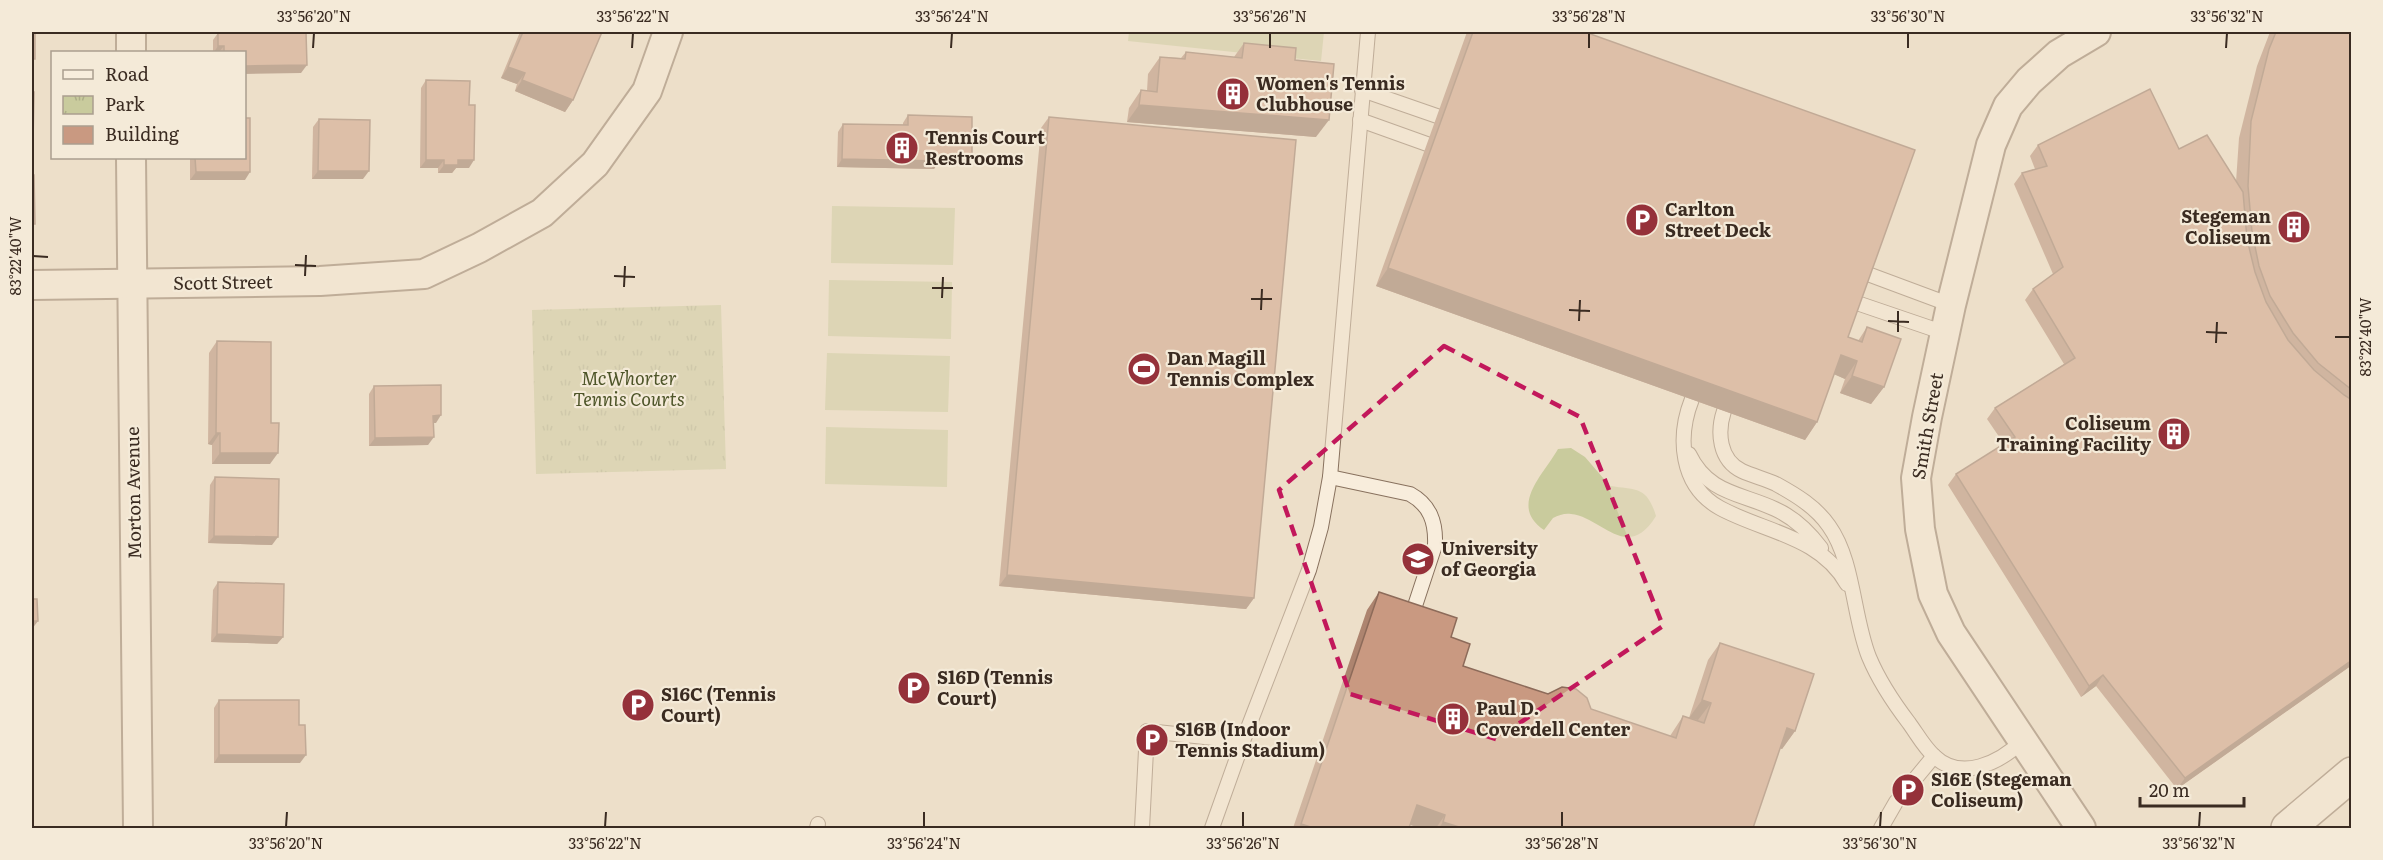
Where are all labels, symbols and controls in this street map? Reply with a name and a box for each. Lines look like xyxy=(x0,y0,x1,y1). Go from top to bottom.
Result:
text: 33°56'20"N xyxy=(277,4,351,27)
text: 33°56'22"N xyxy=(596,4,670,27)
text: 33°56'24"N xyxy=(915,4,989,27)
text: 33°56'26"N xyxy=(1233,4,1307,27)
text: 33°56'28"N xyxy=(1552,4,1626,27)
text: 33°56'30"N xyxy=(1870,4,1946,27)
text: 33°56'32"N xyxy=(2190,4,2264,27)
legend xyxy=(51,51,246,159)
text: Road xyxy=(105,60,149,87)
place label: Women's Tennis Clubhouse xyxy=(1256,69,1405,117)
building icon: Women's Tennis Clubhouse xyxy=(1215,76,1251,112)
text: Park xyxy=(105,90,146,117)
text: Building xyxy=(105,120,180,147)
place label: Tennis Court Restrooms xyxy=(925,123,1045,171)
building icon: Tennis Court Restrooms xyxy=(884,130,920,166)
place label: Carlton Street Deck xyxy=(1665,195,1772,243)
parking icon: Carlton Street Deck xyxy=(1624,202,1660,238)
place label: Stegeman Coliseum xyxy=(2181,202,2271,250)
building icon: Stegeman Coliseum xyxy=(2276,209,2312,245)
text: 83°22'40"W xyxy=(3,216,26,296)
street label: Scott Street xyxy=(173,267,274,296)
text: 83°22'40"W xyxy=(2353,297,2376,377)
place label: Dan Magill Tennis Complex xyxy=(1167,344,1314,392)
sports icon: Dan Magill Tennis Complex xyxy=(1126,351,1162,387)
park label: McWhorter Tennis Courts xyxy=(573,364,685,412)
street label: Smith Street xyxy=(1904,370,1949,481)
place label: Coliseum Training Facility xyxy=(1996,409,2151,457)
building icon: Coliseum Training Facility xyxy=(2156,416,2192,452)
street label: Morton Avenue xyxy=(118,426,147,560)
place label: University of Georgia xyxy=(1441,534,1538,582)
school or university icon: University of Georgia xyxy=(1400,541,1436,577)
place label: S16D (Tennis Court) xyxy=(937,663,1053,711)
parking icon: S16D (Tennis Court) xyxy=(896,670,932,706)
place label: S16C (Tennis Court) xyxy=(661,680,776,728)
parking icon: S16C (Tennis Court) xyxy=(620,687,656,723)
place label: Paul D. Coverdell Center xyxy=(1476,694,1631,742)
building icon: Paul D. Coverdell Center xyxy=(1435,701,1471,737)
place label: S16B (Indoor Tennis Stadium) xyxy=(1175,715,1325,763)
parking icon: S16B (Indoor Tennis Stadium) xyxy=(1134,722,1170,758)
place label: S16E (Stegeman Coliseum) xyxy=(1931,765,2072,813)
scale bar xyxy=(2140,770,2244,808)
parking icon: S16E (Stegeman Coliseum) xyxy=(1890,772,1926,808)
text: 20 m xyxy=(2149,776,2190,803)
text: 33°56'20"N xyxy=(249,831,323,854)
text: 33°56'22"N xyxy=(568,831,642,854)
text: 33°56'24"N xyxy=(887,831,961,854)
text: 33°56'26"N xyxy=(1206,831,1280,854)
text: 33°56'28"N xyxy=(1525,831,1599,854)
text: 33°56'30"N xyxy=(1842,831,1918,854)
text: 33°56'32"N xyxy=(2162,831,2236,854)

